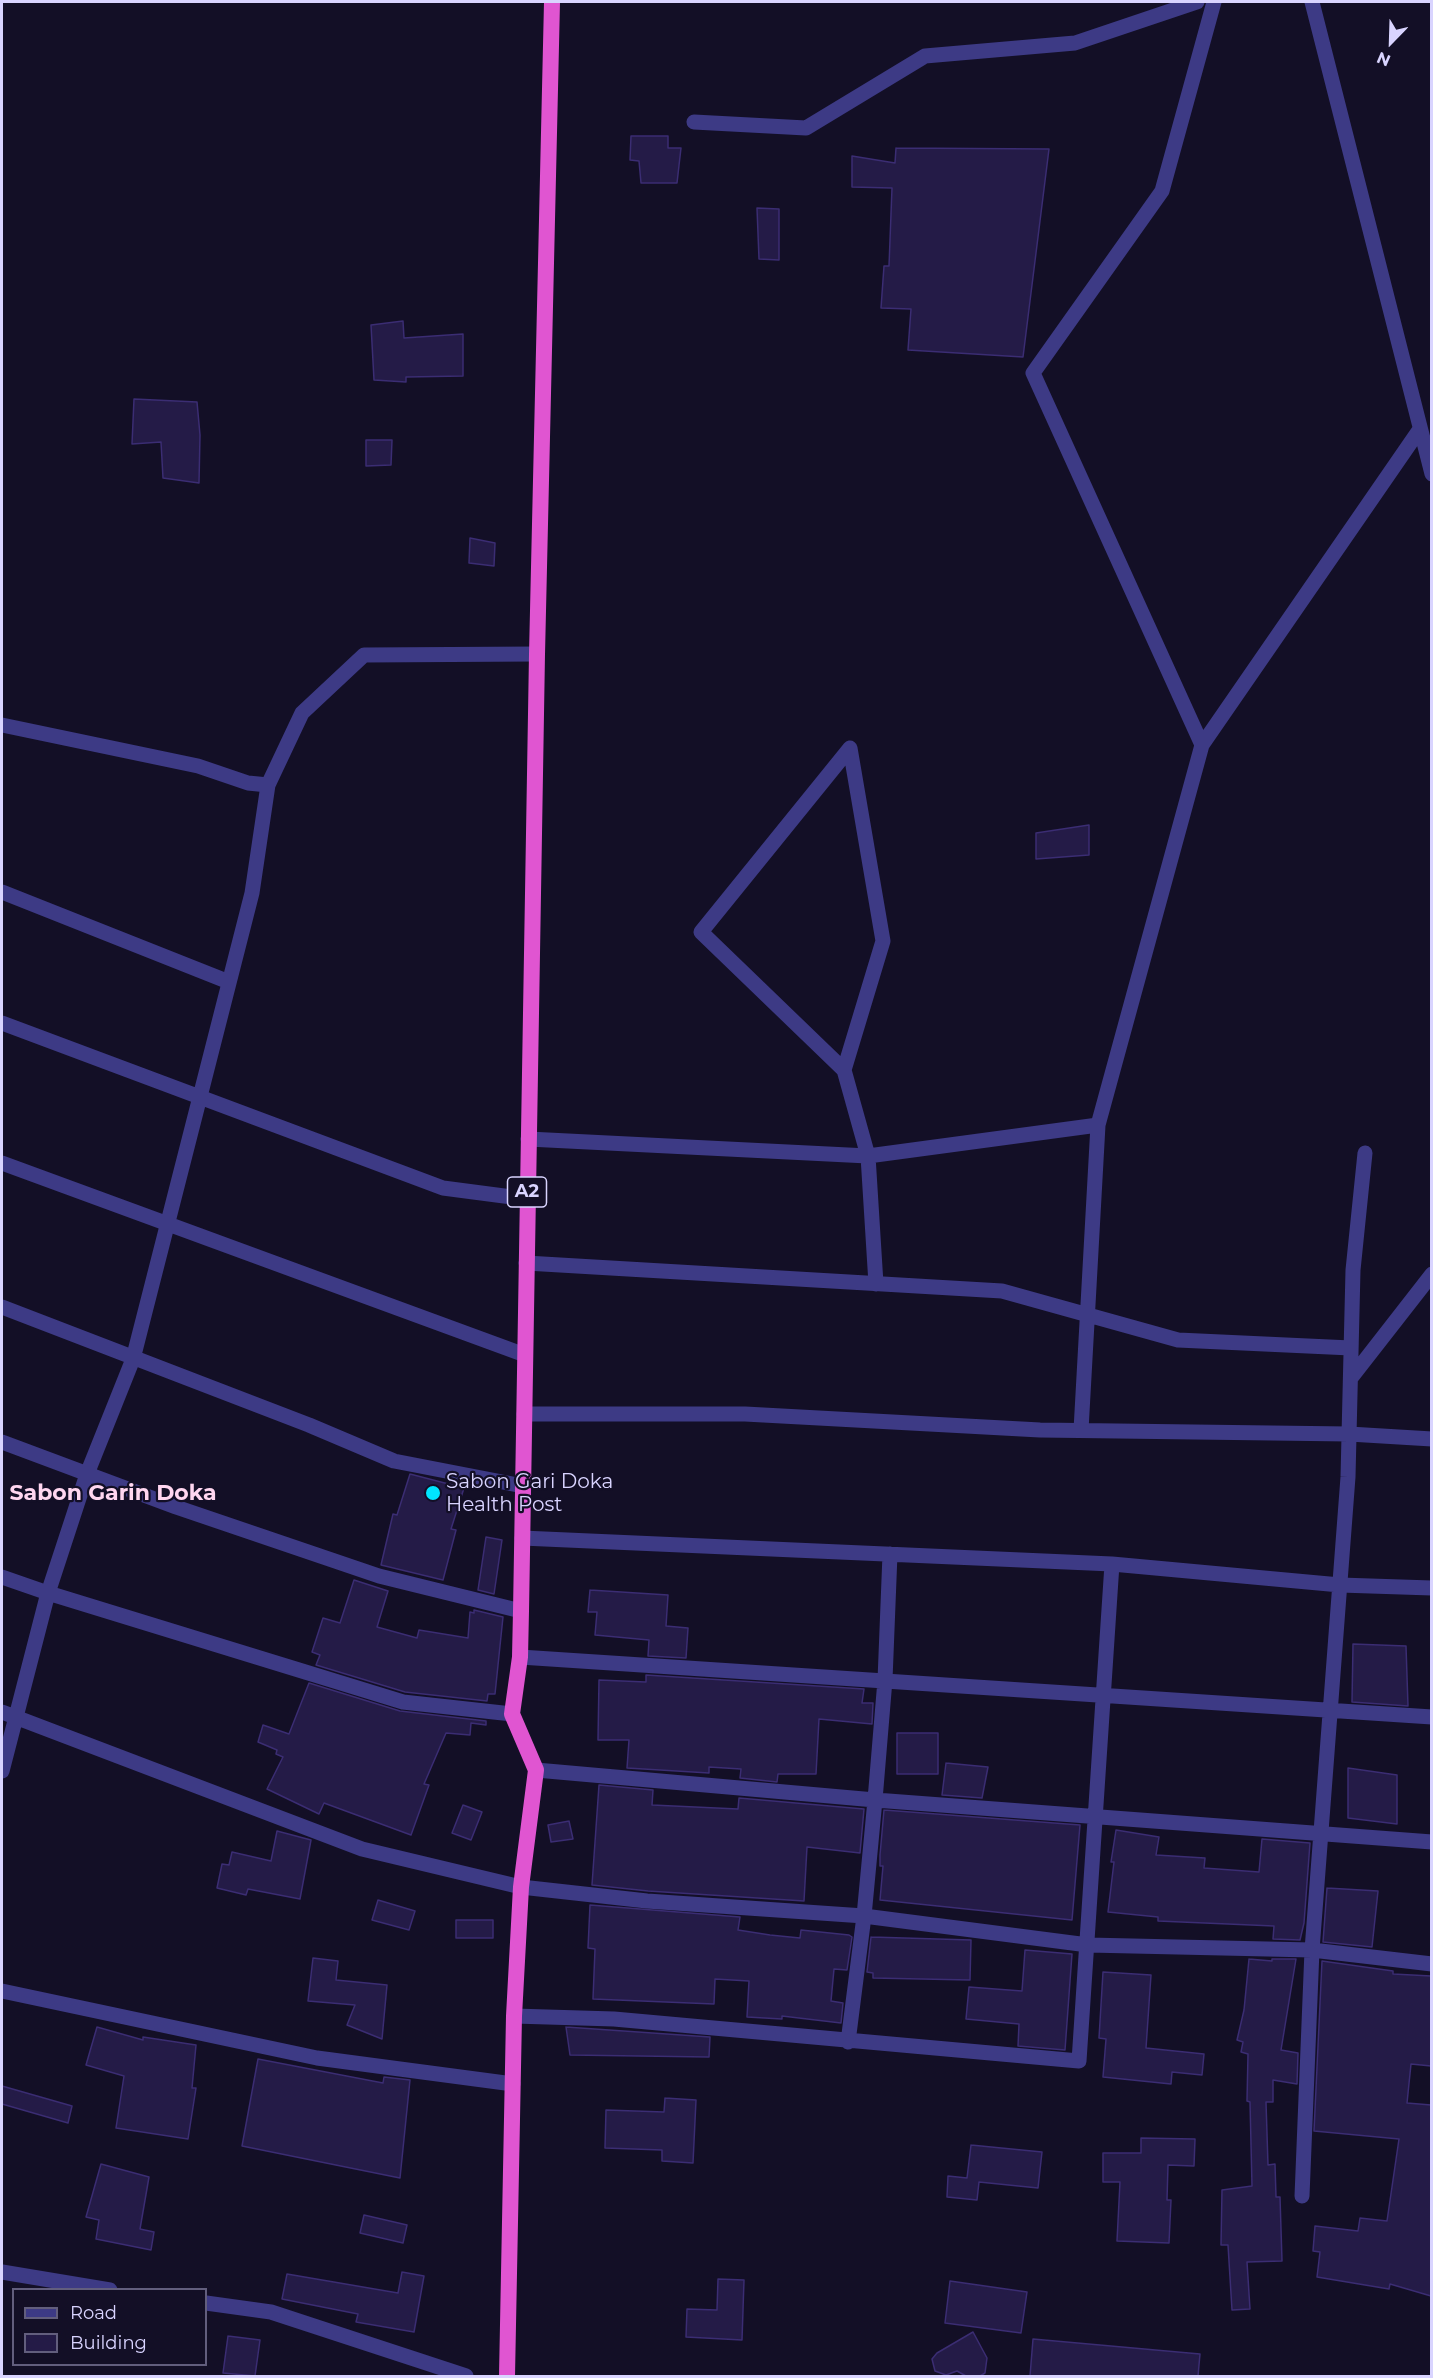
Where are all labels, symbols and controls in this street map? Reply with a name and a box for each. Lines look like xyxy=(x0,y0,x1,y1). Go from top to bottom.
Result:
north arrow xyxy=(1361,12,1421,72)
text: N xyxy=(1374,48,1393,70)
road number: A2 xyxy=(508,1177,546,1207)
place label: Sabon Gari Doka Health Post xyxy=(446,1470,613,1517)
district label: Sabon Garin Doka xyxy=(10,1481,216,1507)
marker: Sabon Gari Doka Health Post xyxy=(424,1484,442,1502)
legend xyxy=(12,2288,207,2366)
text: Road xyxy=(70,2302,117,2324)
text: Building xyxy=(70,2332,147,2354)

